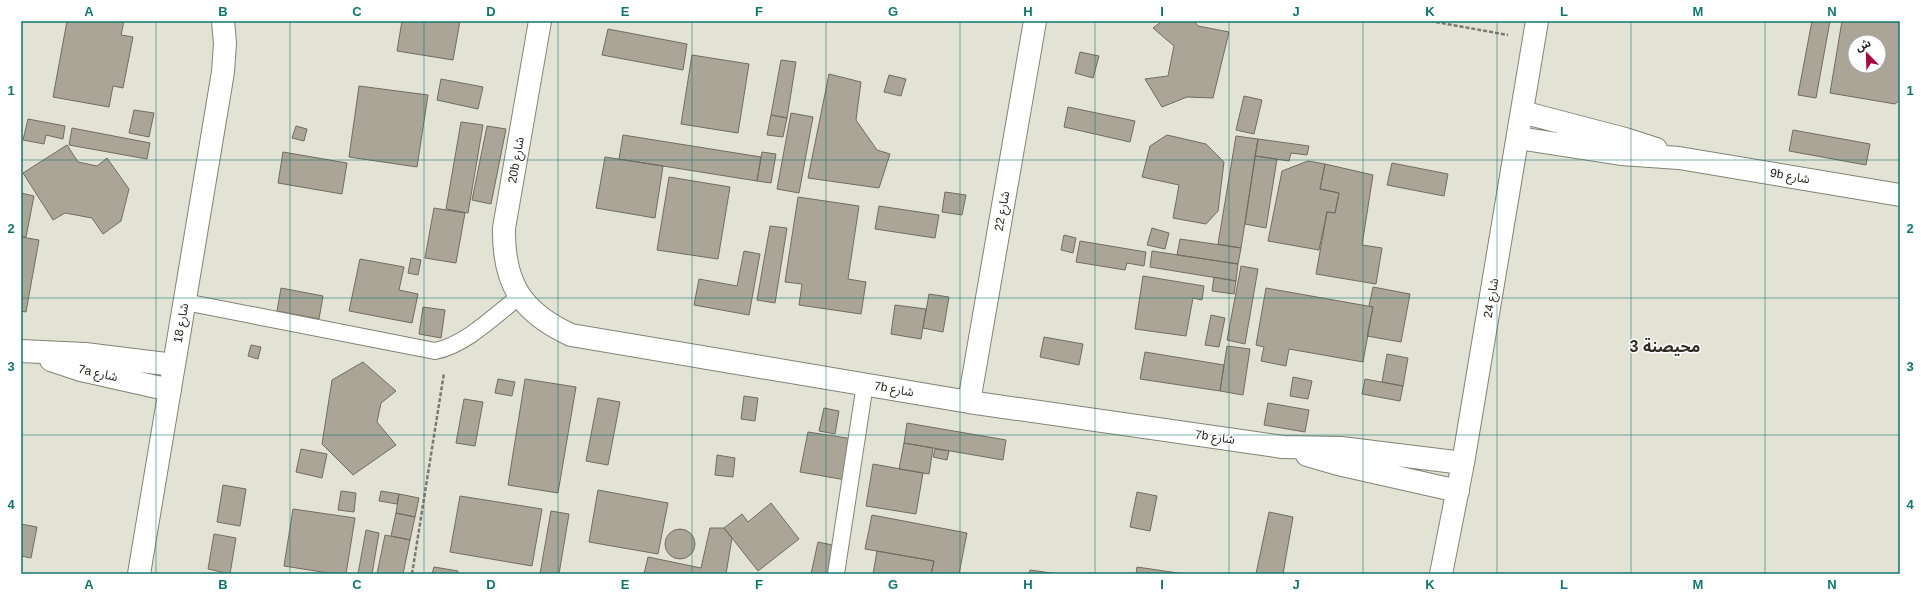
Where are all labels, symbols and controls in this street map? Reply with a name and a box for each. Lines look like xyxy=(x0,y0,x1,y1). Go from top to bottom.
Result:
text: A xyxy=(84,4,94,19)
text: B xyxy=(218,4,228,19)
text: C xyxy=(352,4,362,19)
text: D xyxy=(486,4,496,19)
text: E xyxy=(621,4,630,19)
text: F xyxy=(755,4,763,19)
text: G xyxy=(888,4,898,19)
text: H xyxy=(1023,4,1033,19)
text: I xyxy=(1160,4,1164,19)
text: J xyxy=(1292,4,1300,19)
text: K xyxy=(1425,4,1435,19)
text: L xyxy=(1560,4,1568,19)
text: M xyxy=(1693,4,1703,19)
text: N xyxy=(1827,4,1837,19)
north arrow xyxy=(1847,34,1887,74)
text: ش xyxy=(1854,36,1873,54)
text: 1 xyxy=(7,83,15,98)
text: 1 xyxy=(1906,83,1914,98)
street label: 20b شارع xyxy=(505,136,529,185)
street label: 9b شارع xyxy=(1769,166,1811,188)
street label: شارع 22 xyxy=(992,190,1014,232)
text: 2 xyxy=(7,221,15,236)
text: 2 xyxy=(1906,221,1914,236)
street label: شارع 24 xyxy=(1481,277,1503,319)
street label: شارع 18 xyxy=(171,302,193,344)
district label: محيصنة 3 xyxy=(1630,337,1700,356)
text: 3 xyxy=(7,359,15,374)
text: 3 xyxy=(1906,359,1914,374)
street label: 7a شارع xyxy=(76,362,119,386)
street label: 7b شارع xyxy=(873,379,915,401)
street label: 7b شارع xyxy=(1194,427,1236,449)
text: 4 xyxy=(7,497,15,512)
text: 4 xyxy=(1906,497,1914,512)
text: A xyxy=(84,577,94,592)
text: B xyxy=(218,577,228,592)
text: C xyxy=(352,577,362,592)
text: D xyxy=(486,577,496,592)
text: E xyxy=(621,577,630,592)
text: F xyxy=(755,577,763,592)
text: G xyxy=(888,577,898,592)
text: H xyxy=(1023,577,1033,592)
text: I xyxy=(1160,577,1164,592)
text: J xyxy=(1292,577,1300,592)
text: K xyxy=(1425,577,1435,592)
text: L xyxy=(1560,577,1568,592)
text: M xyxy=(1693,577,1703,592)
text: N xyxy=(1827,577,1837,592)

